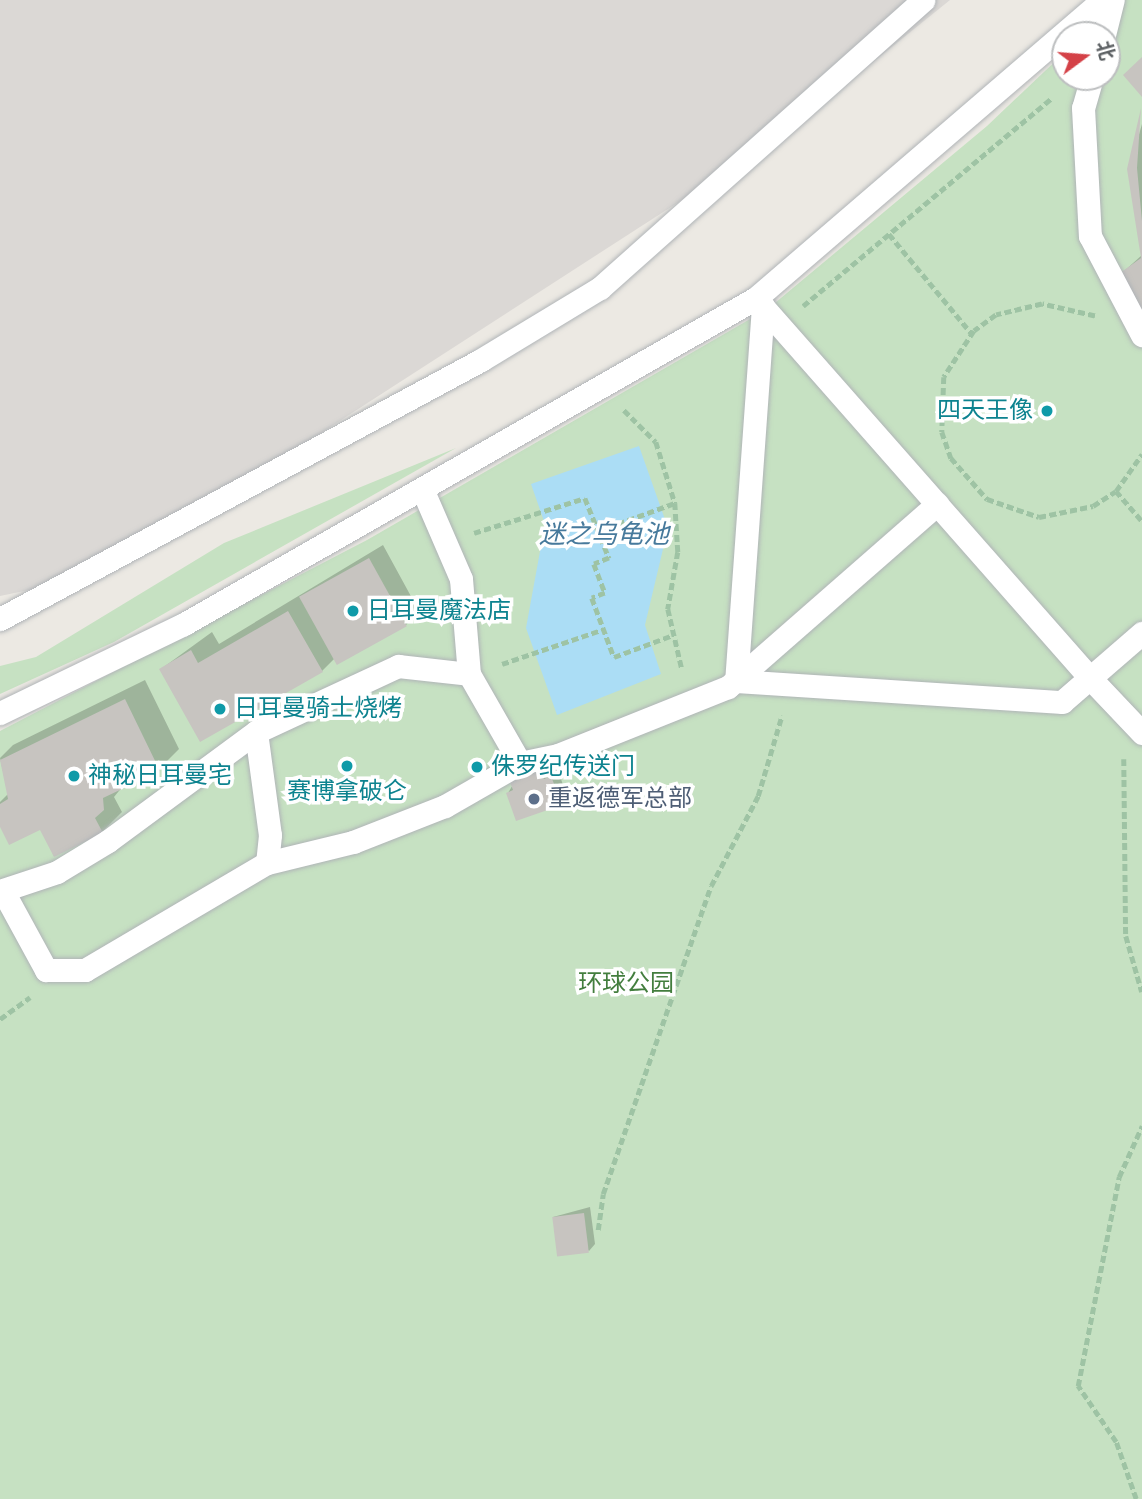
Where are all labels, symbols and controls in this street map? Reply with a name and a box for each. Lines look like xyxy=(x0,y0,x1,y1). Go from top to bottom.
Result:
north arrow xyxy=(1051,21,1121,91)
text: 北 xyxy=(1089,38,1120,63)
place label: 四天王像 xyxy=(937,397,1033,425)
marker: 四天王像 xyxy=(1039,403,1055,419)
water label: 迷之乌龟池 xyxy=(539,519,669,551)
place label: 日耳曼魔法店 xyxy=(367,597,511,625)
marker: 日耳曼魔法店 xyxy=(345,603,361,619)
place label: 日耳曼骑士烧烤 xyxy=(234,695,402,723)
marker: 日耳曼骑士烧烤 xyxy=(212,701,228,717)
place label: 侏罗纪传送门 xyxy=(491,753,635,781)
marker: 赛博拿破仑 xyxy=(339,758,355,774)
marker: 侏罗纪传送门 xyxy=(469,759,485,775)
place label: 神秘日耳曼宅 xyxy=(88,762,232,790)
marker: 神秘日耳曼宅 xyxy=(66,768,82,784)
place label: 赛博拿破仑 xyxy=(287,778,407,806)
place label: 重返德军总部 xyxy=(548,785,692,813)
marker: 重返德军总部 xyxy=(526,791,542,807)
park label: 环球公园 xyxy=(578,970,674,998)

